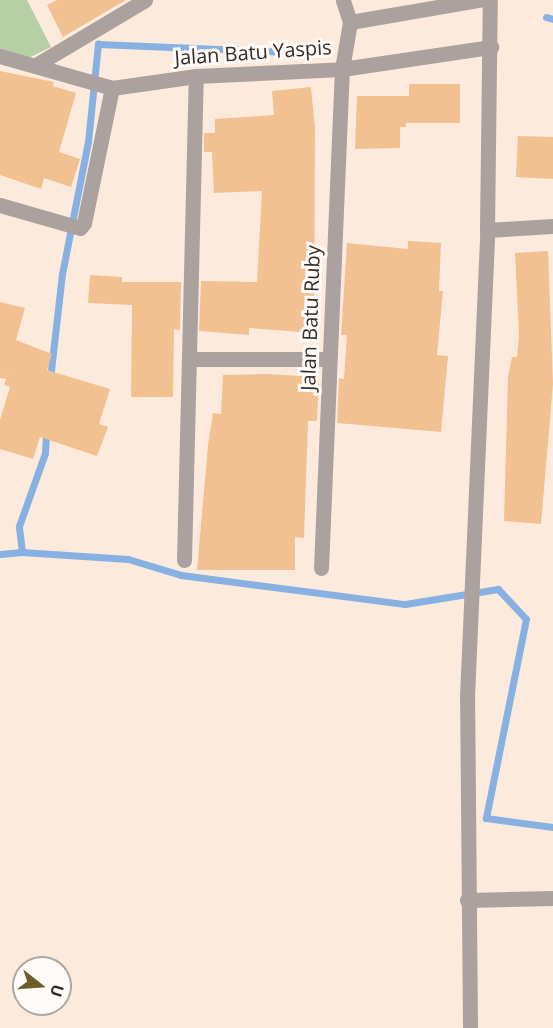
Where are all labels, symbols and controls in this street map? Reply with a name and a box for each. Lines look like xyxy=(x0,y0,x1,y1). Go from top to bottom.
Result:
street label: Jalan Batu Yaspis xyxy=(174,35,332,69)
street label: Jalan Batu Ruby xyxy=(295,245,325,391)
north arrow xyxy=(12,956,72,1016)
text: U xyxy=(45,982,70,1000)

